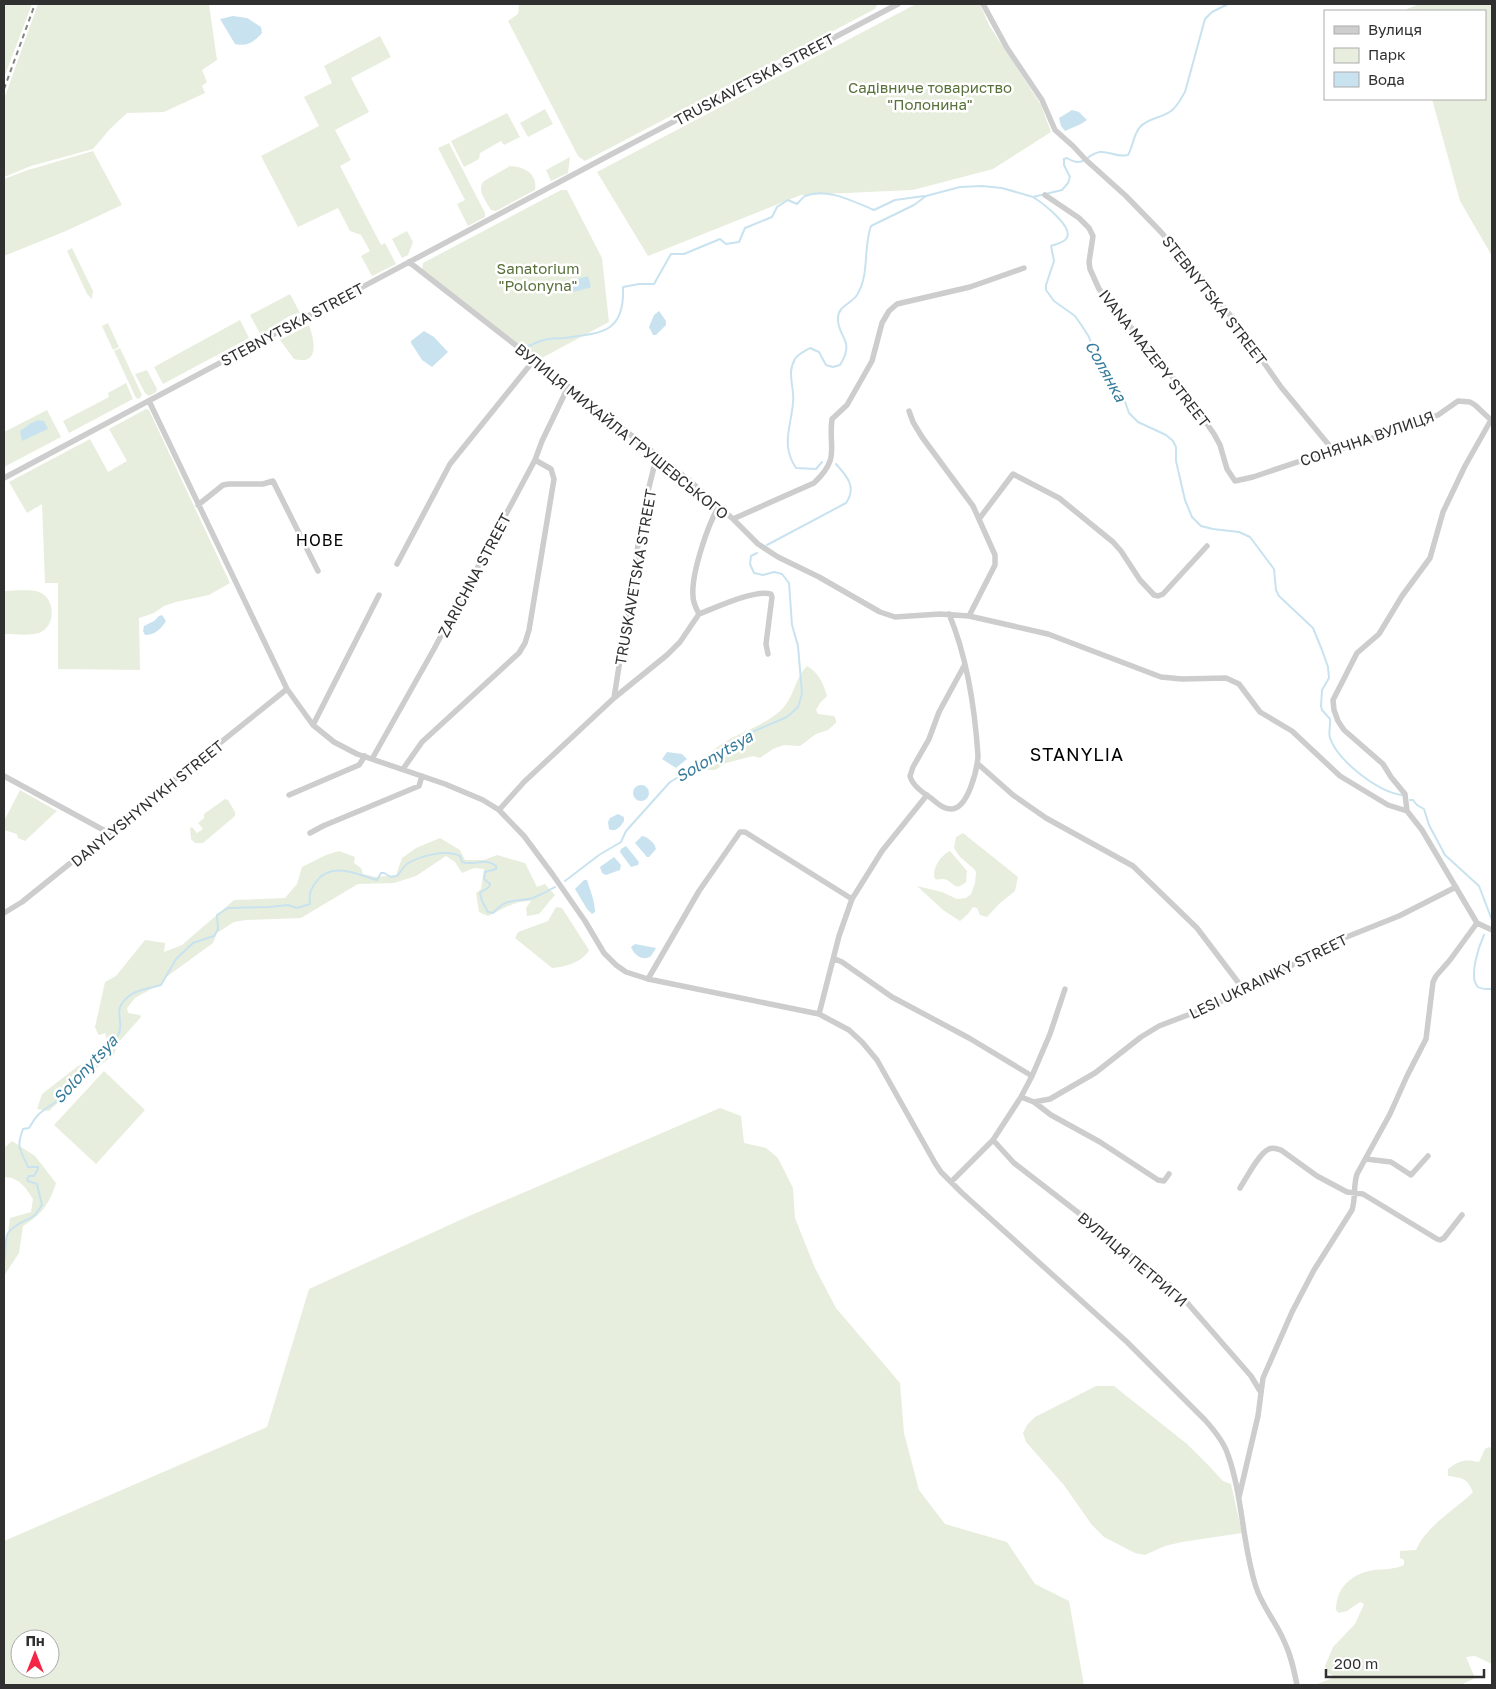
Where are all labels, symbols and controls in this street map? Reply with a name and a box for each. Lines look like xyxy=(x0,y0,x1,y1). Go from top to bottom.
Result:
legend xyxy=(1324,10,1486,100)
text: Вулиця xyxy=(1368,20,1422,38)
street label: TRUSKAVETSKA STREET xyxy=(671,29,837,129)
text: Парк xyxy=(1368,45,1406,63)
text: Вода xyxy=(1368,70,1405,88)
park label: Садівниче товариство "Полонина" xyxy=(848,78,1012,113)
street label: STEBNYTSKA STREET xyxy=(1159,232,1271,368)
park label: Sanatorium "Polonyna" xyxy=(497,259,579,294)
street label: STEBNYTSKA STREET xyxy=(217,279,367,369)
street label: IVANA MAZEPY STREET xyxy=(1096,286,1214,430)
water label: Солянка xyxy=(1081,337,1131,406)
street label: ВУЛИЦЯ МИХАЙЛА ГРУШЕВСЬКОГО xyxy=(512,339,732,523)
street label: СОНЯЧНА ВУЛИЦЯ xyxy=(1297,407,1437,469)
street label: TRUSKAVETSKA STREET xyxy=(611,488,659,666)
street label: ZARICHNA STREET xyxy=(434,510,514,640)
district label: НОВЕ xyxy=(296,530,344,550)
water label: Solonytsya xyxy=(672,725,757,786)
street label: DANYLYSHYNYKH STREET xyxy=(67,736,227,870)
district label: STANYLIA xyxy=(1030,743,1124,765)
street label: LESI UKRAINKY STREET xyxy=(1186,930,1350,1022)
water label: Solonytsya xyxy=(48,1030,122,1107)
street label: ВУЛИЦЯ ПЕТРИГИ xyxy=(1075,1208,1191,1310)
north arrow xyxy=(10,1629,60,1679)
text: Пн xyxy=(25,1632,45,1649)
scale bar xyxy=(1326,1646,1484,1678)
text: 200 m xyxy=(1334,1654,1378,1672)

